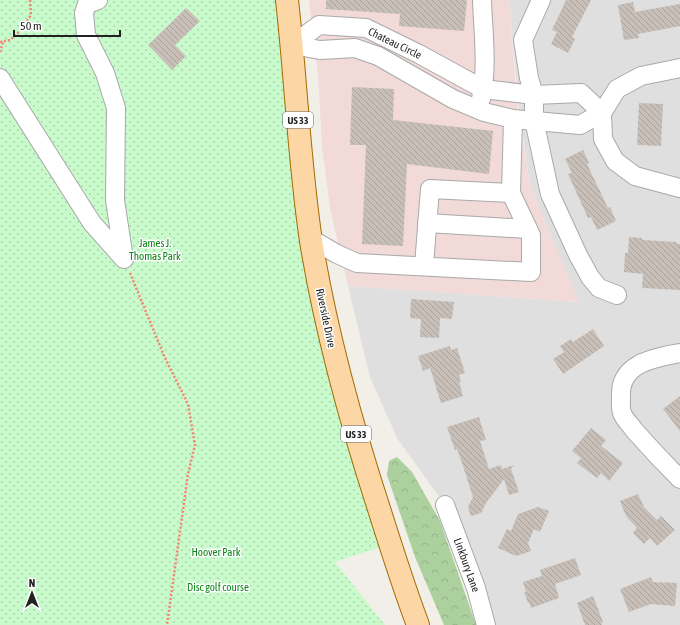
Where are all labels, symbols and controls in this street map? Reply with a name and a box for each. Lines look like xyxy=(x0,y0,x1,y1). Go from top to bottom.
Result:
scale bar xyxy=(14,12,120,38)
text: 50 m xyxy=(20,19,42,33)
street label: Chateau Circle xyxy=(366,25,424,61)
road number: US 33 xyxy=(283,112,313,128)
park label: James J. Thomas Park xyxy=(129,237,181,262)
street label: Riverside Drive xyxy=(314,287,338,349)
road number: US 33 xyxy=(341,426,371,442)
street label: Linkbury Lane xyxy=(452,536,482,594)
park label: Hoover Park xyxy=(191,546,241,558)
north arrow xyxy=(12,573,52,613)
text: N xyxy=(29,577,35,589)
park label: Disc golf course xyxy=(187,581,249,593)

